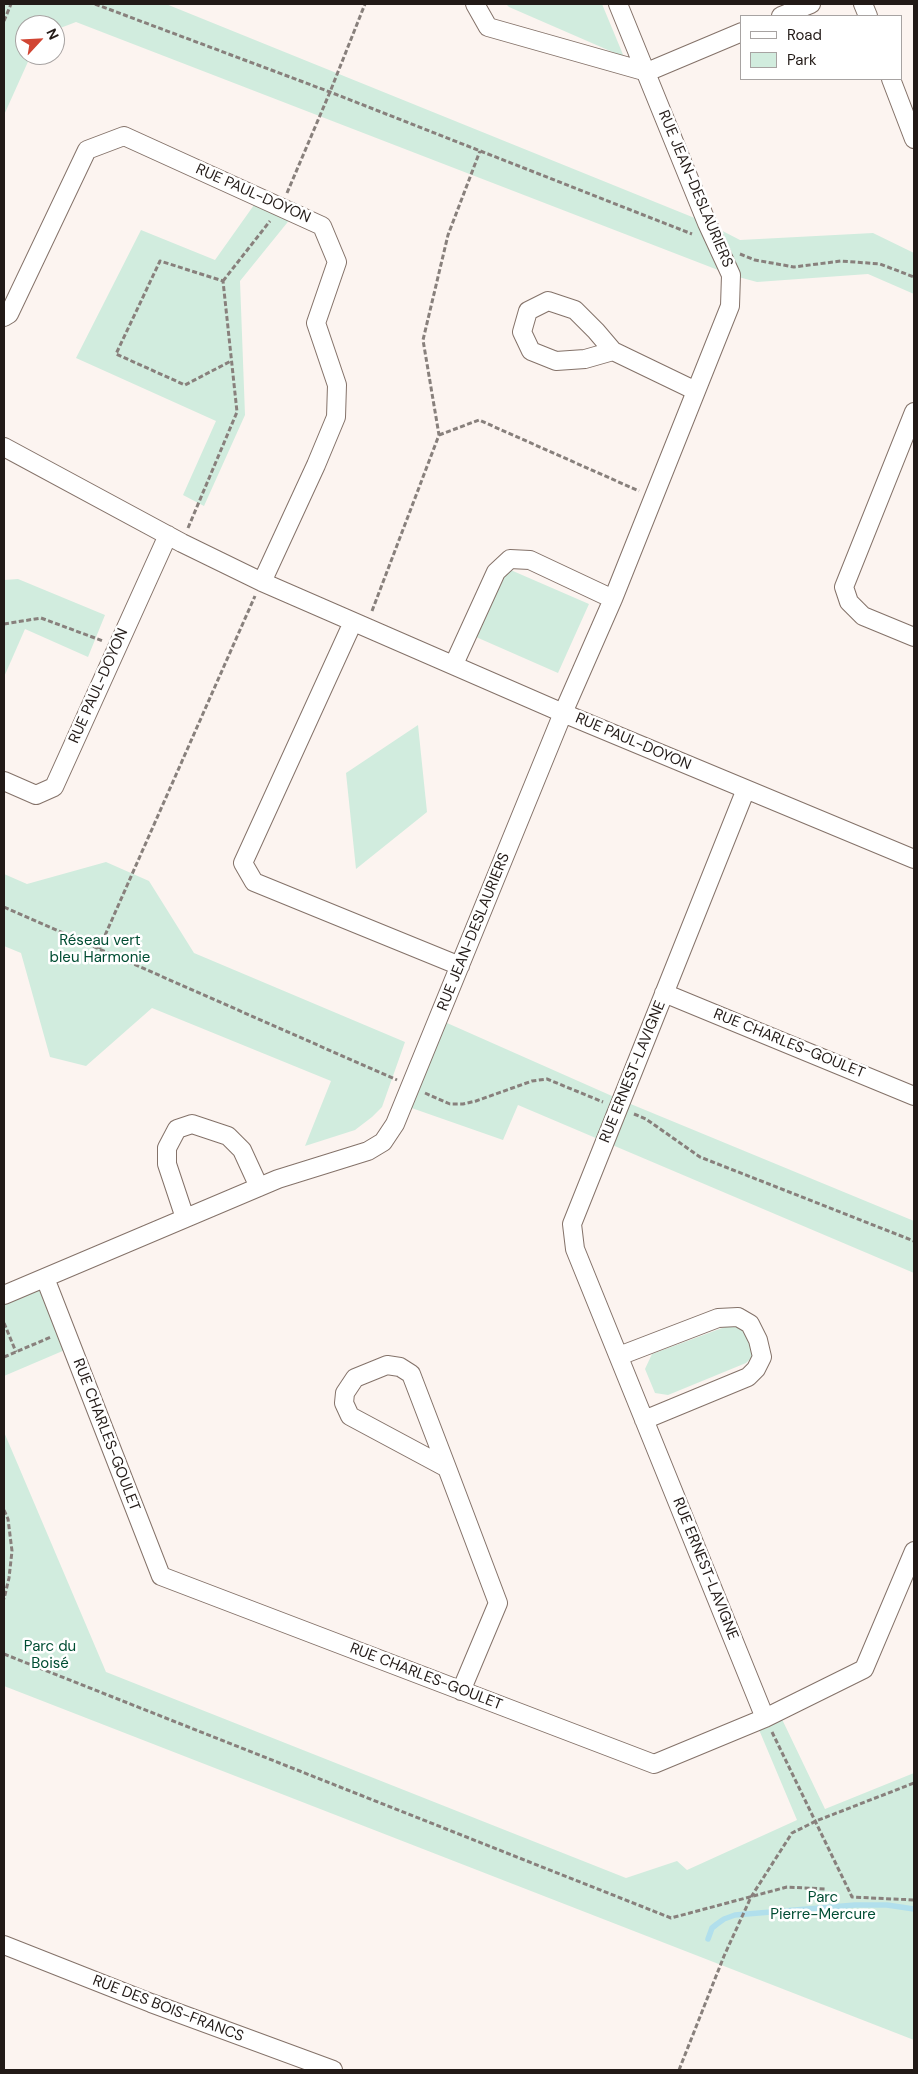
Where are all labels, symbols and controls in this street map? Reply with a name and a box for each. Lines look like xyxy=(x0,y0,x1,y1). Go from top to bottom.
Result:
north arrow xyxy=(15,15,65,65)
legend xyxy=(740,15,903,80)
text: Road xyxy=(787,25,822,45)
text: N xyxy=(42,26,63,43)
text: Park xyxy=(787,50,817,70)
street label: RUE JEAN-DESLAURIERS xyxy=(654,108,736,270)
street label: RUE PAUL-DOYON xyxy=(193,161,313,227)
street label: RUE PAUL-DOYON xyxy=(66,626,132,746)
street label: RUE PAUL-DOYON xyxy=(572,709,694,775)
street label: RUE JEAN-DESLAURIERS xyxy=(434,850,514,1014)
park label: Réseau vert bleu Harmonie xyxy=(50,932,150,967)
street label: RUE ERNEST-LAVIGNE xyxy=(596,998,670,1146)
street label: RUE CHARLES-GOULET xyxy=(711,1005,867,1083)
street label: RUE CHARLES-GOULET xyxy=(69,1356,143,1514)
street label: RUE ERNEST-LAVIGNE xyxy=(668,1495,742,1643)
park label: Parc du Boisé xyxy=(24,1638,76,1673)
street label: RUE CHARLES-GOULET xyxy=(347,1640,505,1714)
park label: Parc Pierre-Mercure xyxy=(770,1889,876,1924)
street label: RUE DES BOIS-FRANCS xyxy=(90,1972,246,2046)

